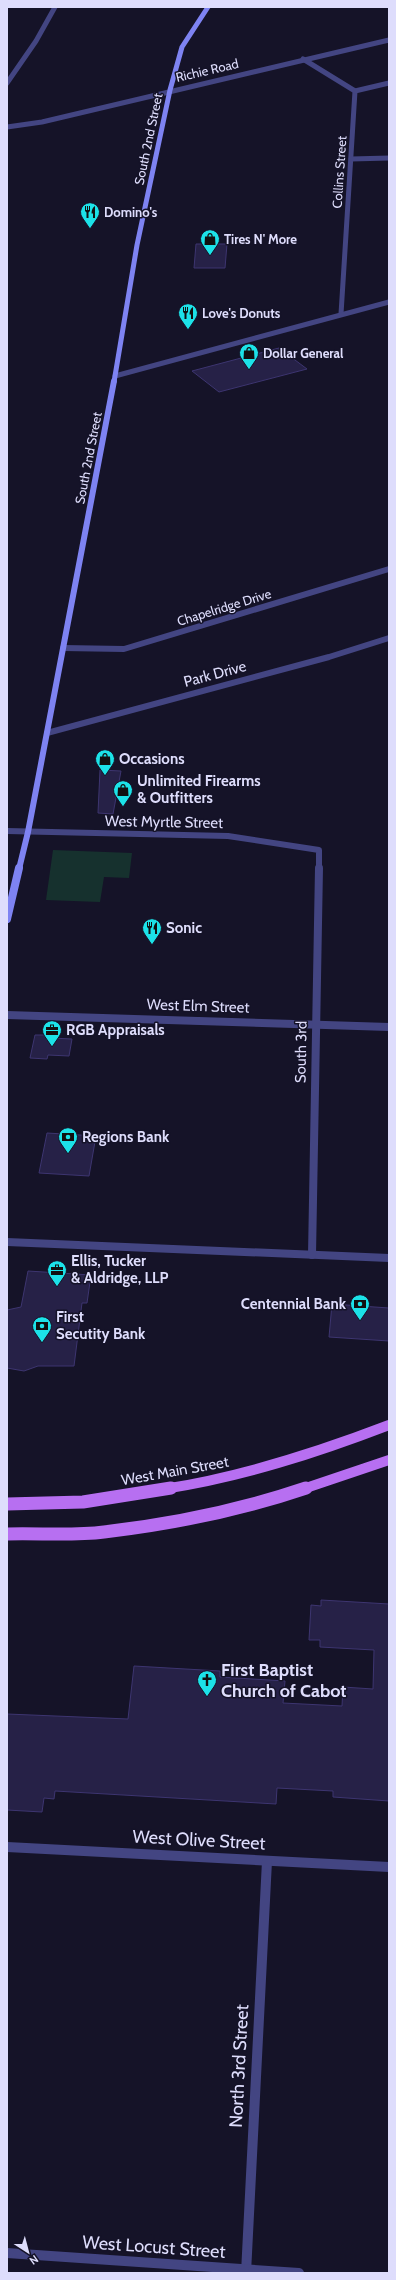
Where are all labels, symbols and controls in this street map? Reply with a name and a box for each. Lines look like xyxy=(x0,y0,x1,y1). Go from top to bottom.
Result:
street label: Richie Road xyxy=(174,55,240,85)
street label: South 2nd Street xyxy=(130,91,166,186)
street label: Collins Street xyxy=(328,134,350,209)
restaurant icon: Domino's xyxy=(79,201,101,229)
place label: Domino's xyxy=(104,204,158,220)
shop icon: Tires N' More xyxy=(199,228,221,256)
place label: Tires N' More xyxy=(224,231,297,247)
restaurant icon: Love's Donuts xyxy=(177,302,199,330)
place label: Love's Donuts xyxy=(202,305,281,321)
shop icon: Dollar General xyxy=(238,342,260,370)
place label: Dollar General xyxy=(263,345,344,361)
street label: South 2nd Street xyxy=(71,410,105,505)
street label: Chapelridge Drive xyxy=(175,585,273,629)
street label: Park Drive xyxy=(182,657,249,691)
shop icon: Occasions xyxy=(94,748,116,776)
place label: Occasions xyxy=(119,750,185,768)
place label: Unlimited Firearms & Outfitters xyxy=(137,772,261,807)
shop icon: Unlimited Firearms & Outfitters xyxy=(112,779,134,807)
street label: West Myrtle Street xyxy=(105,812,223,832)
restaurant icon: Sonic xyxy=(141,917,163,945)
place label: Sonic xyxy=(166,919,202,937)
street label: West Elm Street xyxy=(146,995,250,1017)
office icon: RGB Appraisals xyxy=(41,1019,63,1047)
place label: RGB Appraisals xyxy=(66,1021,165,1039)
street label: South 3rd xyxy=(291,1021,311,1083)
bank icon: Regions Bank xyxy=(57,1126,79,1154)
place label: Regions Bank xyxy=(82,1128,170,1146)
place label: Ellis, Tucker & Aldridge, LLP xyxy=(71,1252,169,1287)
office icon: Ellis, Tucker & Aldridge, LLP xyxy=(46,1259,68,1287)
bank icon: Centennial Bank xyxy=(349,1293,371,1321)
place label: Centennial Bank xyxy=(241,1295,347,1313)
place label: First Secutity Bank xyxy=(56,1308,146,1343)
bank icon: First Secutity Bank xyxy=(31,1315,53,1343)
street label: West Main Street xyxy=(120,1453,230,1489)
place label: First Baptist Church of Cabot xyxy=(221,1659,347,1702)
church icon: First Baptist Church of Cabot xyxy=(196,1669,218,1697)
street label: West Olive Street xyxy=(132,1826,266,1854)
street label: North 3rd Street xyxy=(225,2004,253,2128)
street label: West Locust Street xyxy=(82,2231,226,2263)
north arrow xyxy=(8,2232,48,2272)
text: N xyxy=(27,2252,41,2268)

